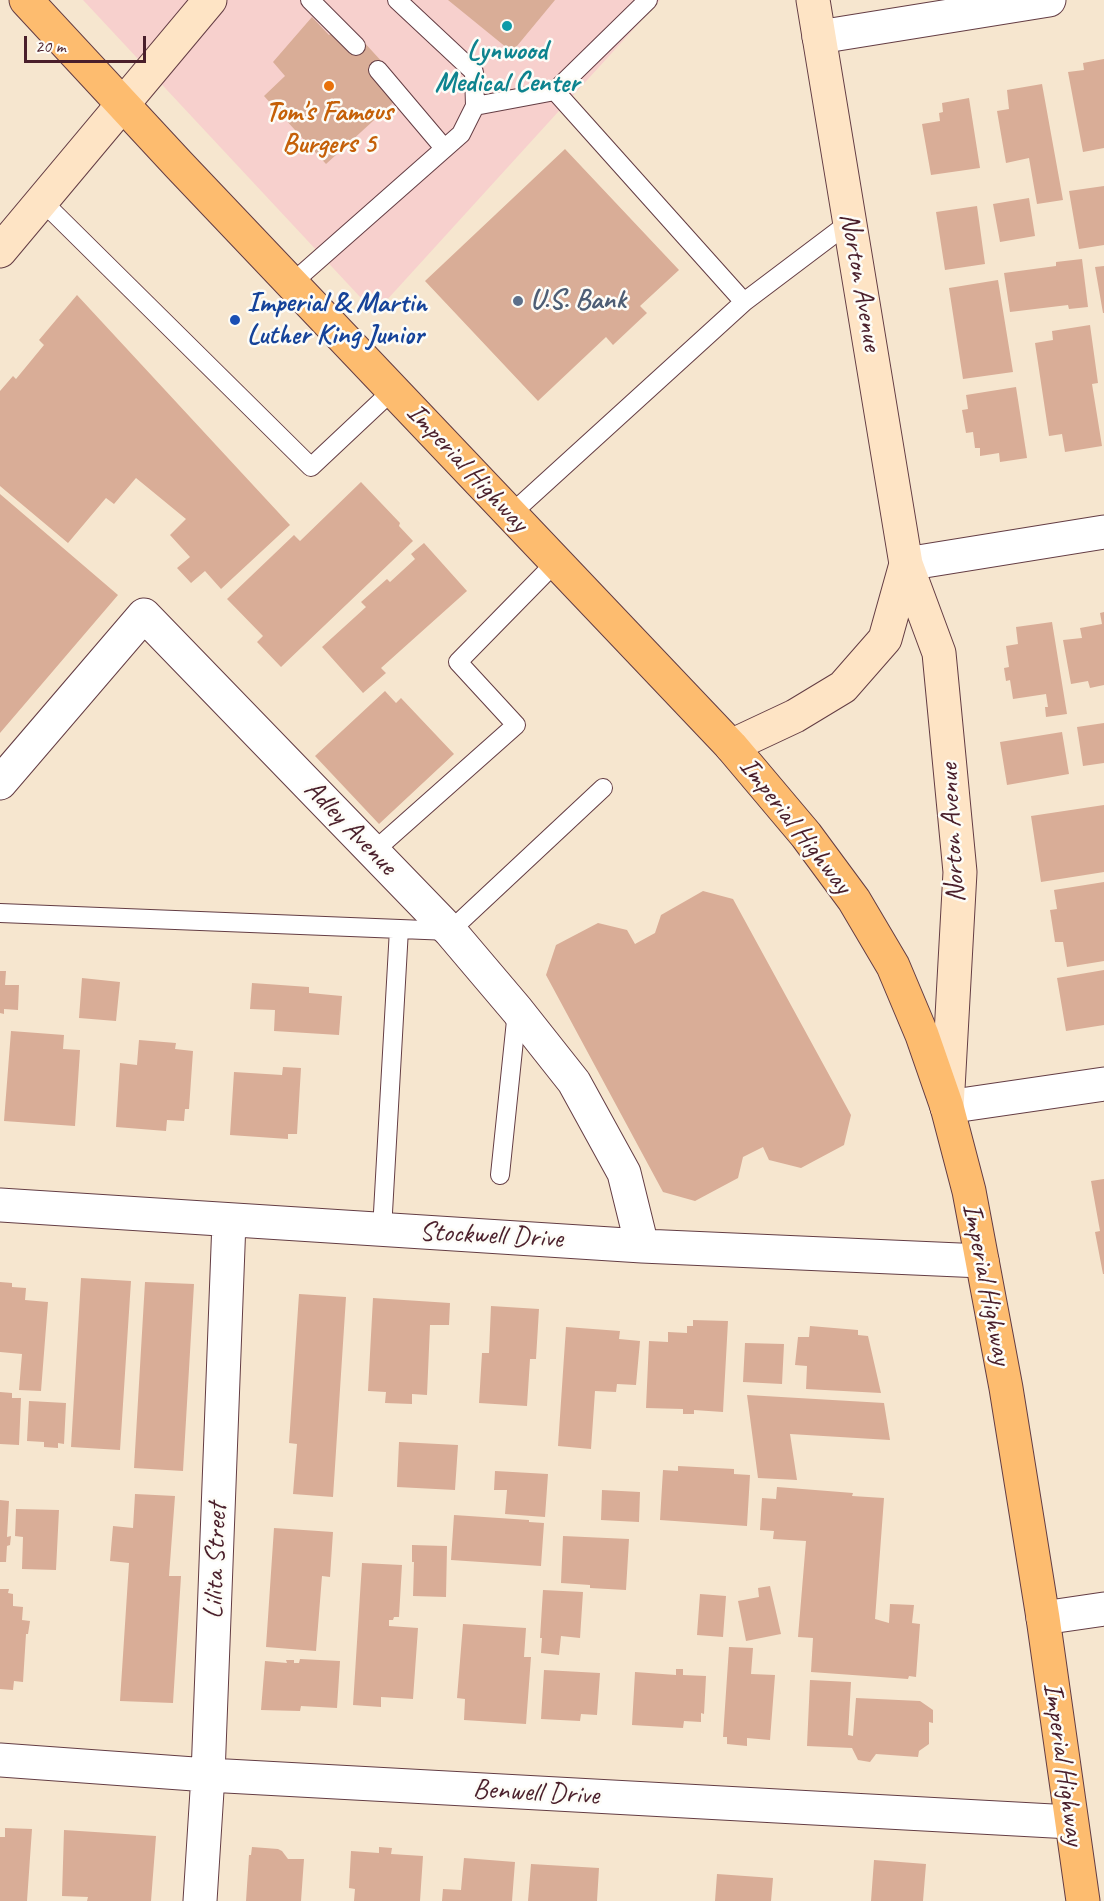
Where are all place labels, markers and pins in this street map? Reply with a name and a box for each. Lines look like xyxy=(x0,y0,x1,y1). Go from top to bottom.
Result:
marker: Lynwood Medical Center xyxy=(500,19,514,33)
place label: Lynwood Medical Center xyxy=(435,35,579,101)
marker: Tom's Famous Burgers 5 xyxy=(322,79,336,93)
place label: Tom's Famous Burgers 5 xyxy=(265,96,393,162)
place label: U.S. Bank xyxy=(530,284,626,318)
place label: Imperial & Martin Luther King Junior xyxy=(247,287,427,353)
marker: U.S. Bank xyxy=(511,294,525,308)
marker: Imperial & Martin Luther King Junior xyxy=(228,313,242,327)

